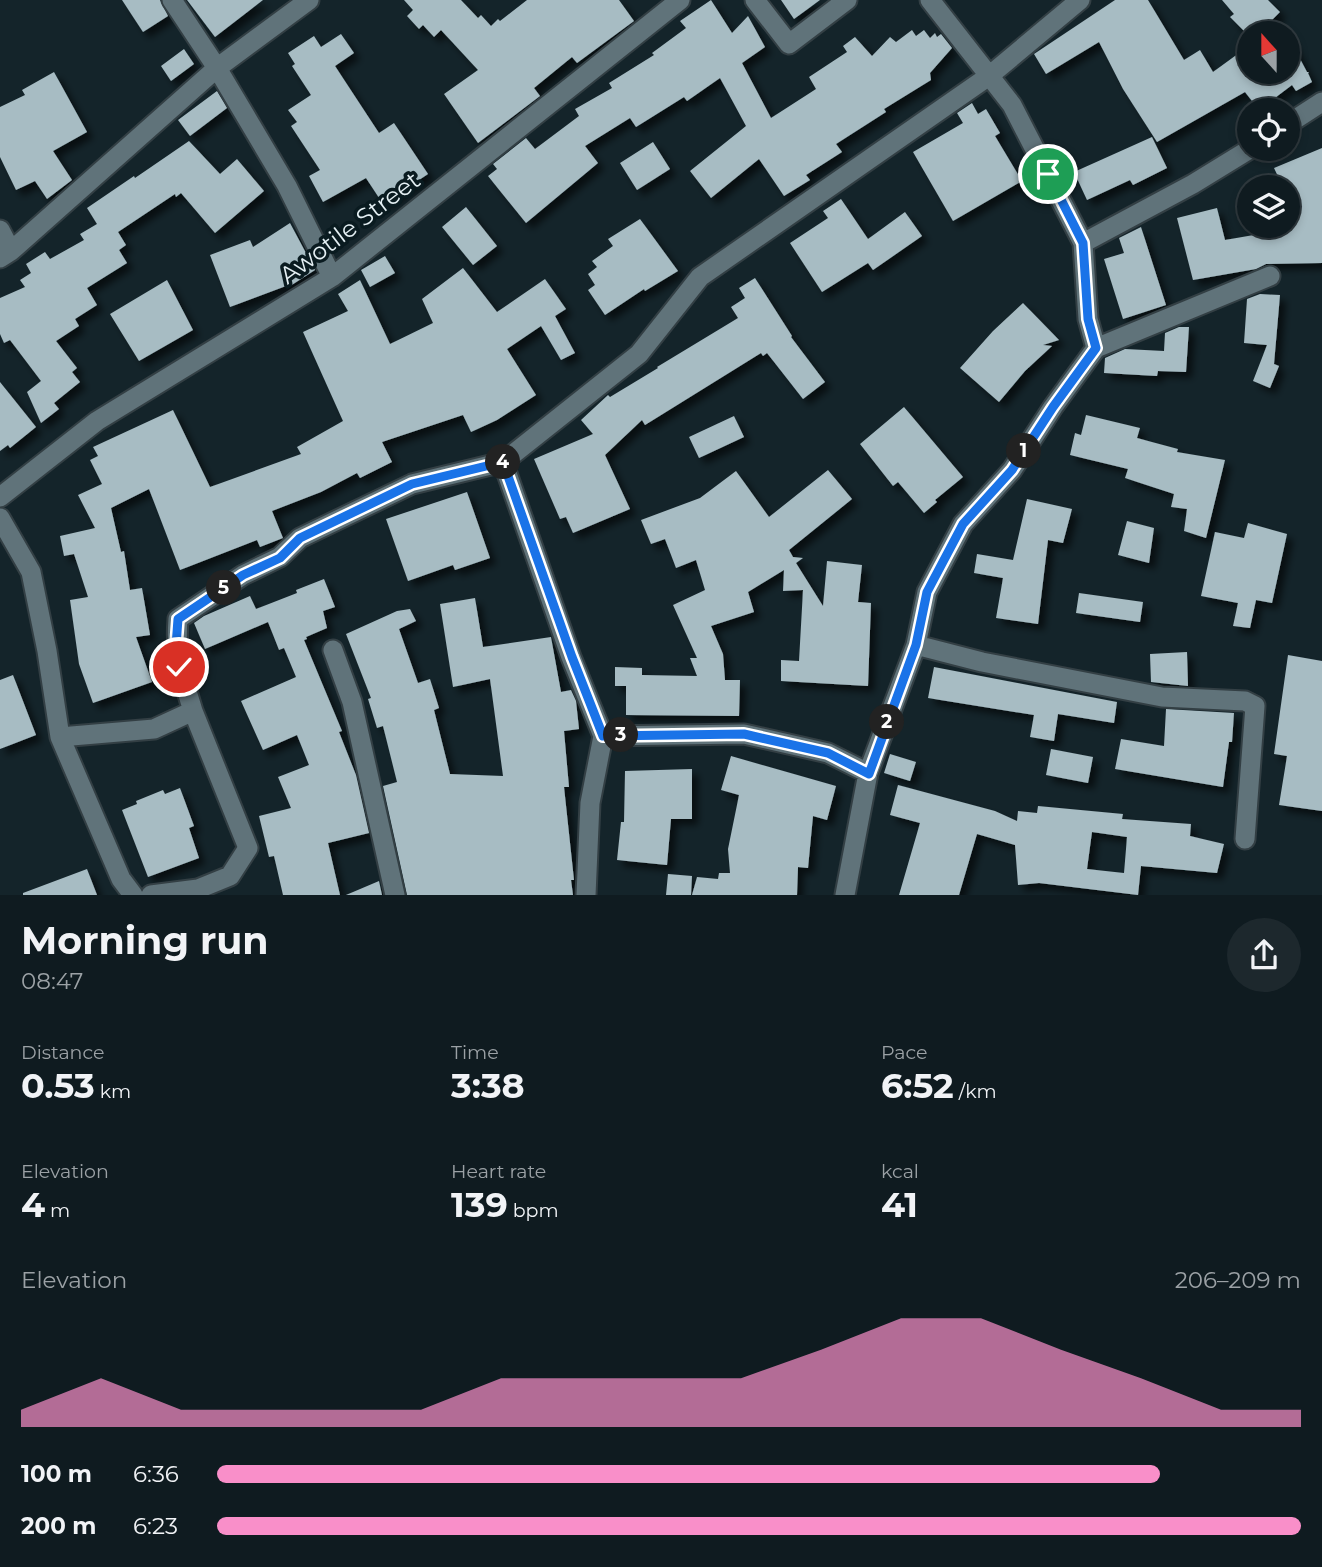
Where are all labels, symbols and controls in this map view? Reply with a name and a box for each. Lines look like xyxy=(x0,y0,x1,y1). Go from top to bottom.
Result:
north arrow xyxy=(1237,21,1300,84)
map controls xyxy=(1237,21,1300,238)
button: locate xyxy=(1237,98,1300,161)
pin xyxy=(1018,144,1078,204)
icon: arrive xyxy=(1029,155,1067,193)
street label: Awotile Street xyxy=(274,165,426,290)
button: layers xyxy=(1237,175,1300,238)
pin: 1 xyxy=(1006,434,1042,468)
text: 1 xyxy=(1020,439,1027,462)
pin: 4 xyxy=(486,444,520,480)
text: 4 xyxy=(496,450,509,473)
pin: 5 xyxy=(206,570,242,606)
text: 5 xyxy=(218,576,229,599)
pin xyxy=(149,637,209,697)
icon: check xyxy=(160,648,198,686)
pin: 2 xyxy=(870,704,904,740)
text: 2 xyxy=(881,710,892,733)
pin: 3 xyxy=(604,718,638,752)
text: 3 xyxy=(615,723,626,746)
text: Morning run xyxy=(21,917,269,964)
button: share xyxy=(1227,918,1301,992)
text: 08:47 xyxy=(21,967,83,995)
text: Distance xyxy=(21,1041,104,1064)
text: Time xyxy=(451,1041,499,1064)
text: Pace xyxy=(881,1041,928,1064)
text: 0.53 xyxy=(21,1064,95,1107)
text: 3:38 xyxy=(451,1064,525,1107)
text: 6:52 xyxy=(881,1064,954,1107)
text: km xyxy=(95,1080,131,1103)
text: /km xyxy=(954,1080,997,1103)
text: Elevation xyxy=(21,1160,109,1183)
text: Heart rate xyxy=(451,1160,546,1183)
text: kcal xyxy=(881,1160,919,1183)
text: 4 xyxy=(21,1183,45,1226)
text: 139 xyxy=(451,1183,508,1226)
text: 41 xyxy=(881,1183,918,1226)
text: m xyxy=(45,1199,70,1222)
text: bpm xyxy=(508,1199,559,1222)
text: Elevation xyxy=(21,1266,127,1294)
text: 206–209 m xyxy=(1175,1266,1301,1294)
text: 100 m xyxy=(21,1460,92,1488)
text: 6:36 xyxy=(133,1460,179,1488)
text: 200 m xyxy=(21,1512,96,1540)
text: 6:23 xyxy=(133,1512,178,1540)

